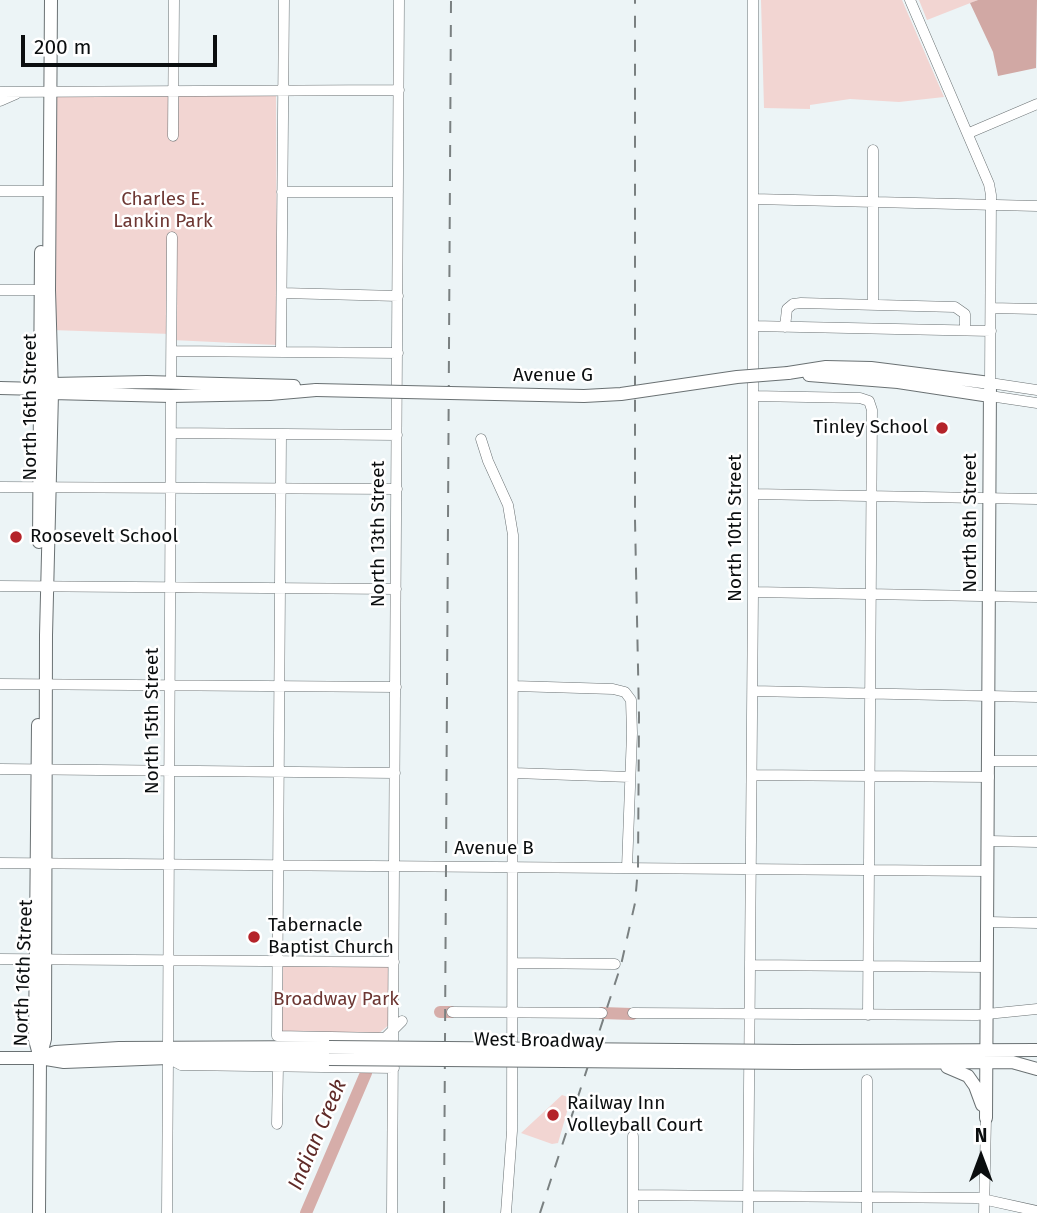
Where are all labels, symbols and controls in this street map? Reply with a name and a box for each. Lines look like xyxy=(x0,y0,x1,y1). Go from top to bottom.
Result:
scale bar xyxy=(24,21,220,65)
text: 200 m xyxy=(34,34,91,60)
park label: Charles E. Lankin Park xyxy=(113,189,213,233)
street label: North 16th Street xyxy=(20,333,42,481)
street label: Avenue G xyxy=(513,365,593,387)
place label: Tinley School xyxy=(813,417,928,439)
marker: Tinley School xyxy=(934,420,950,436)
street label: North 8th Street xyxy=(960,453,982,593)
street label: North 10th Street xyxy=(725,454,747,602)
street label: North 13th Street xyxy=(368,461,390,607)
place label: Roosevelt School xyxy=(30,526,178,548)
marker: Roosevelt School xyxy=(8,529,24,545)
street label: North 15th Street xyxy=(142,648,164,794)
street label: Avenue B xyxy=(454,838,534,860)
street label: North 16th Street xyxy=(10,899,38,1047)
place label: Tabernacle Baptist Church xyxy=(268,915,394,959)
marker: Tabernacle Baptist Church xyxy=(246,929,262,945)
park label: Broadway Park xyxy=(273,989,399,1011)
street label: West Broadway xyxy=(474,1028,604,1054)
water label: Indian Creek xyxy=(283,1076,353,1194)
place label: Railway Inn Volleyball Court xyxy=(567,1093,703,1137)
marker: Railway Inn Volleyball Court xyxy=(545,1107,561,1123)
north arrow xyxy=(946,1122,1016,1192)
text: N xyxy=(975,1124,987,1147)

